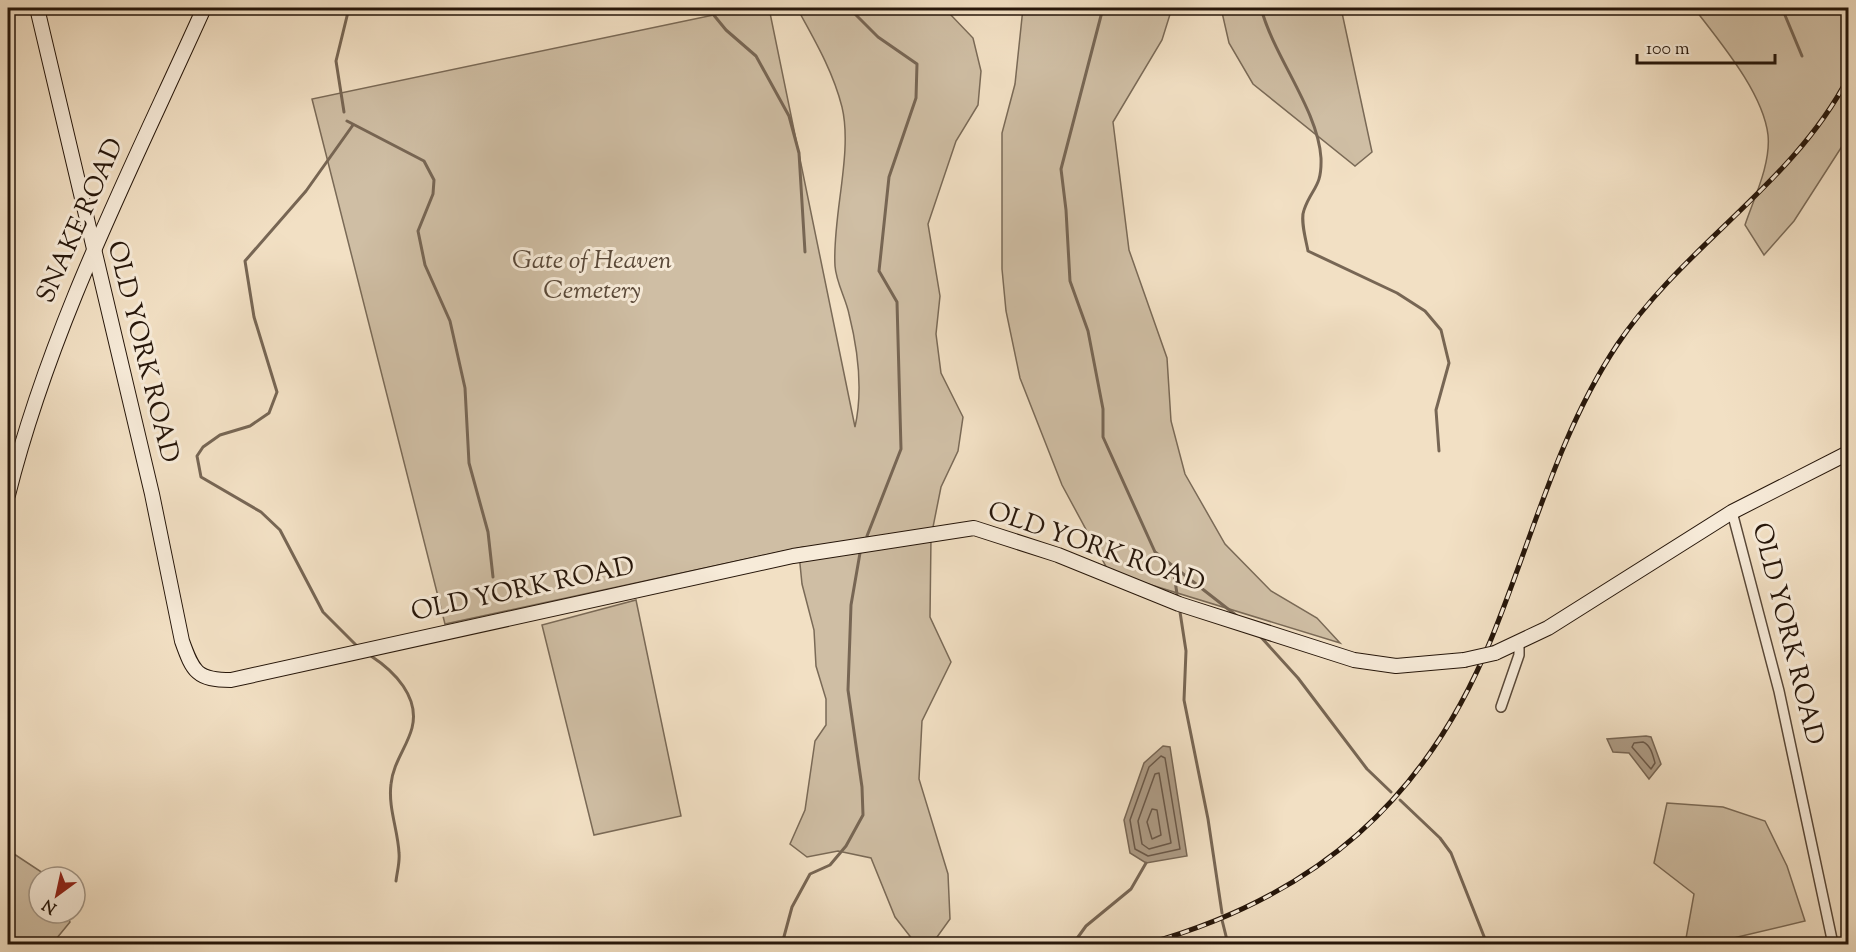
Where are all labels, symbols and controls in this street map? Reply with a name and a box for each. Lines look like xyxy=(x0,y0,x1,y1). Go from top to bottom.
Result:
scale bar xyxy=(1637,27,1775,65)
text: 100 m xyxy=(1646,37,1690,63)
street label: SNAKE ROAD xyxy=(28,133,134,309)
street label: OLD YORK ROAD xyxy=(97,237,187,467)
park label: Gate of Heaven Cemetery xyxy=(512,243,672,310)
street label: OLD YORK ROAD xyxy=(982,493,1210,603)
street label: OLD YORK ROAD xyxy=(1742,519,1832,749)
street label: OLD YORK ROAD xyxy=(408,548,638,632)
north arrow xyxy=(27,865,87,925)
text: N xyxy=(38,892,62,919)

